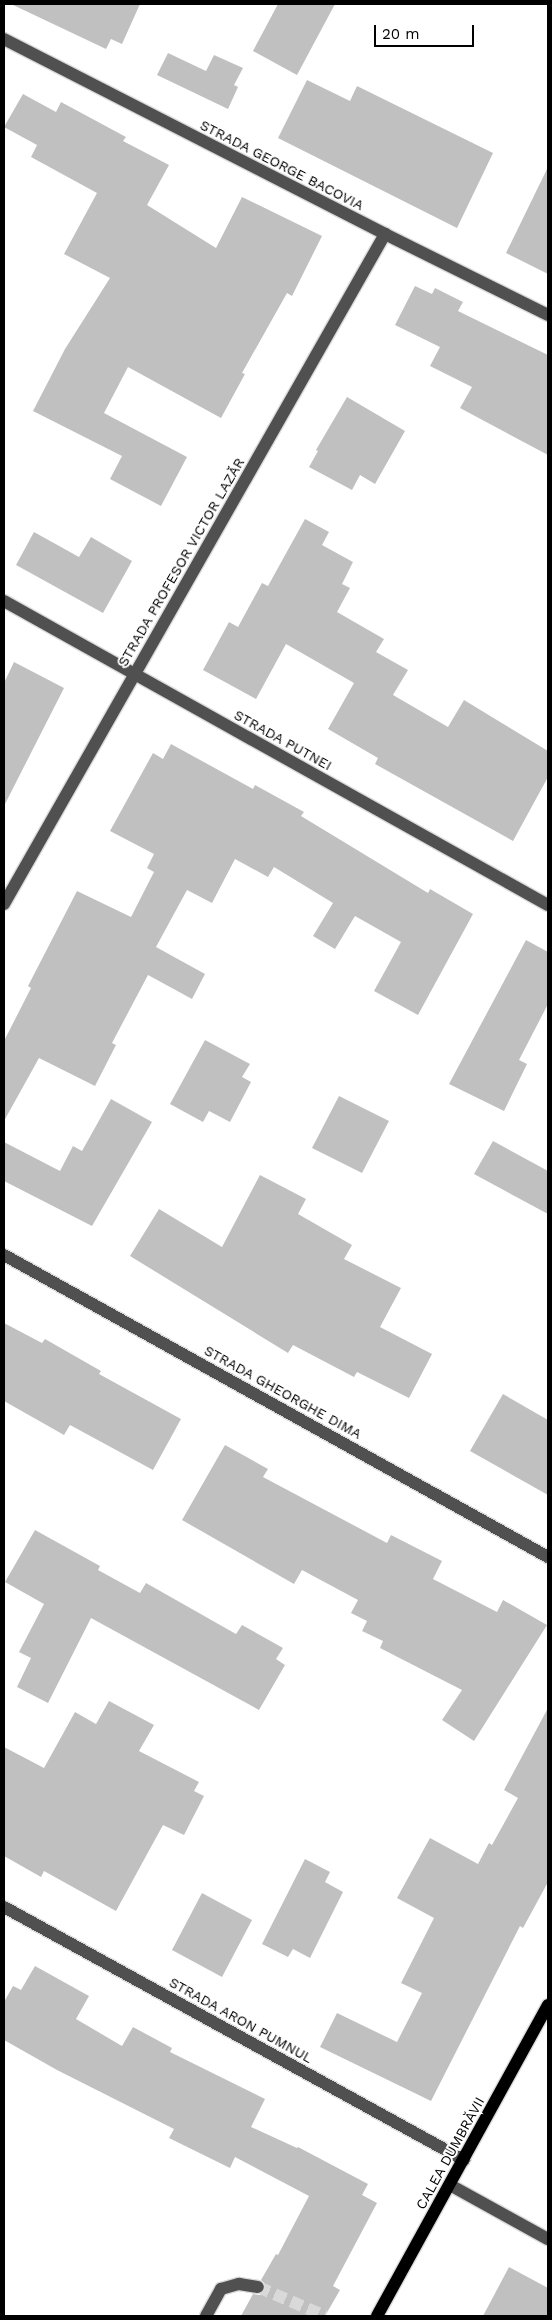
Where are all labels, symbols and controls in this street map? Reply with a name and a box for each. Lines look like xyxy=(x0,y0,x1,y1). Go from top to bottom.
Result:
scale bar xyxy=(377,15,477,47)
text: 20 m xyxy=(382,25,420,43)
street label: STRADA GEORGE BACOVIA xyxy=(197,116,367,214)
street label: STRADA PROFESOR VICTOR LAZĂR xyxy=(114,454,248,670)
street label: STRADA PUTNEI xyxy=(231,706,335,774)
street label: STRADA GHEORGHE DIMA xyxy=(201,1342,365,1442)
street label: STRADA ARON PUMNUL xyxy=(166,1973,316,2067)
street label: CALEA DUMBRĂVII xyxy=(412,2094,488,2212)

